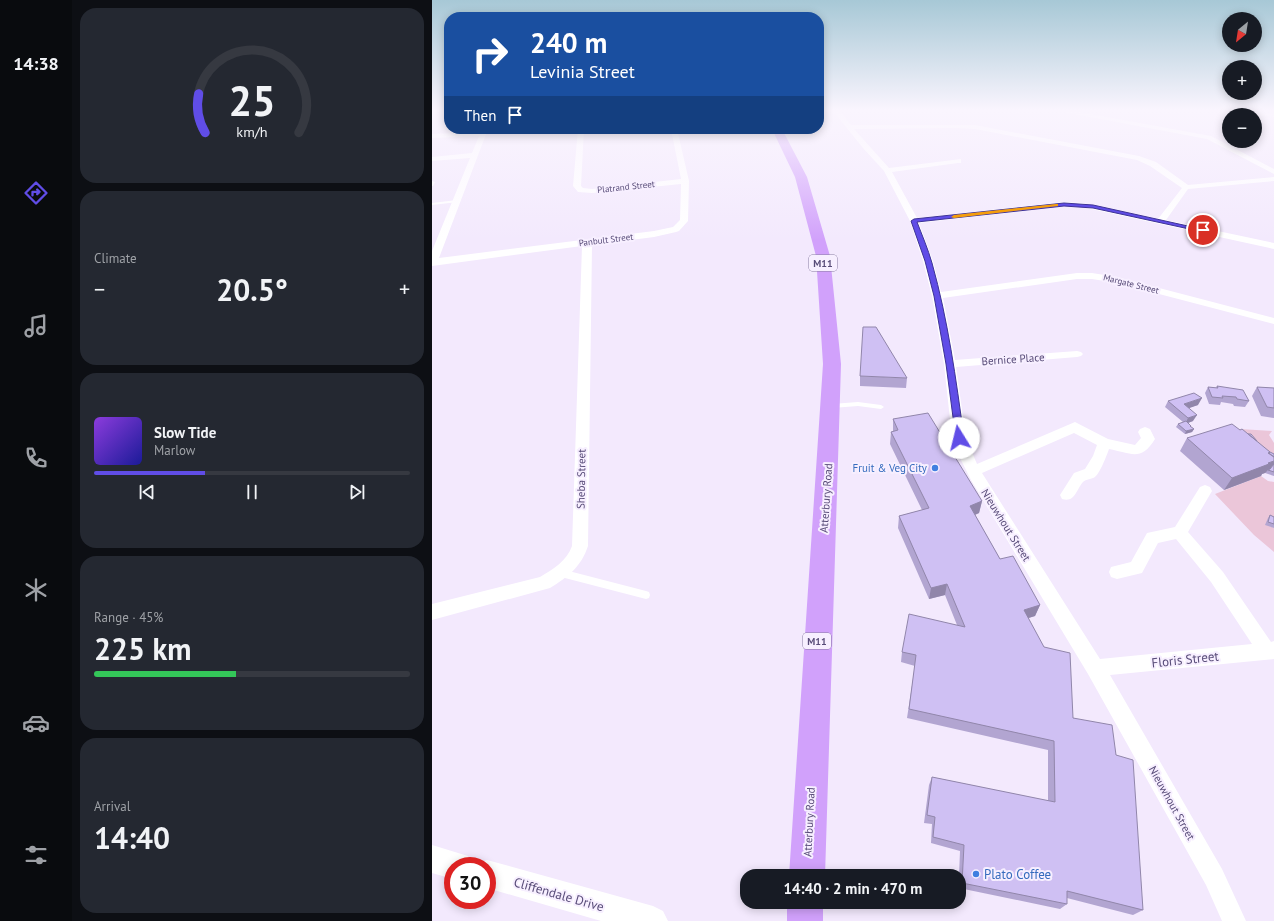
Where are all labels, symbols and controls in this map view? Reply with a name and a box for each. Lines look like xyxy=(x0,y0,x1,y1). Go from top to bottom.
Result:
north arrow xyxy=(1222,12,1262,52)
map controls xyxy=(1222,12,1262,148)
text: 240 m xyxy=(530,24,607,61)
icon: right xyxy=(464,28,516,80)
text: 14:38 xyxy=(13,52,59,75)
text: Levinia Street xyxy=(530,60,635,83)
button: + xyxy=(1222,60,1262,100)
text: 25 xyxy=(228,74,276,127)
icon: arrive xyxy=(504,104,526,126)
text: Then xyxy=(464,106,496,125)
button: − xyxy=(1222,108,1262,148)
text: km/h xyxy=(236,122,268,141)
street label: Platrand Street xyxy=(597,178,655,195)
icon: directions xyxy=(22,179,50,207)
pin xyxy=(1186,213,1220,247)
icon: arrive xyxy=(1192,219,1214,241)
street label: Panbult Street xyxy=(578,231,634,248)
text: Climate xyxy=(94,250,137,267)
road number: M11 xyxy=(809,255,837,271)
text: 20.5° xyxy=(216,270,288,309)
street label: Margate Street xyxy=(1102,271,1160,296)
text: − xyxy=(94,275,105,303)
text: + xyxy=(399,275,410,303)
icon: music xyxy=(22,312,50,340)
street label: Bernice Place xyxy=(981,350,1045,368)
position arrow xyxy=(938,417,980,459)
text: Slow Tide xyxy=(154,423,216,442)
text: Marlow xyxy=(154,442,195,459)
icon: phone xyxy=(22,444,50,472)
street label: Sheba Street xyxy=(573,449,589,509)
place label: Fruit & Veg City xyxy=(852,461,928,475)
street label: Atterbury Road xyxy=(817,463,835,533)
marker: Fruit & Veg City xyxy=(930,463,940,473)
icon: previous xyxy=(136,481,158,503)
icon: pause xyxy=(241,481,263,503)
icon: next xyxy=(346,481,368,503)
street label: Nieuwhout Street xyxy=(978,486,1034,564)
icon: climate xyxy=(22,576,50,604)
text: Range · 45% xyxy=(94,609,163,626)
text: 225 km xyxy=(94,629,192,668)
road number: M11 xyxy=(803,633,831,649)
street label: Floris Street xyxy=(1151,647,1220,671)
icon: car xyxy=(22,709,50,737)
street label: Nieuwhout Street xyxy=(1146,764,1198,843)
street label: Atterbury Road xyxy=(800,787,818,857)
text: Arrival xyxy=(94,798,130,815)
text: 14:40 xyxy=(94,818,170,857)
icon: filters xyxy=(22,841,50,869)
speed limit sign: 30 xyxy=(444,857,496,909)
place label: Plato Coffee xyxy=(984,866,1051,883)
marker: Plato Coffee xyxy=(971,869,981,879)
street label: Cliffendale Drive xyxy=(512,873,606,915)
text: 14:40 · 2 min · 470 m xyxy=(784,879,922,898)

